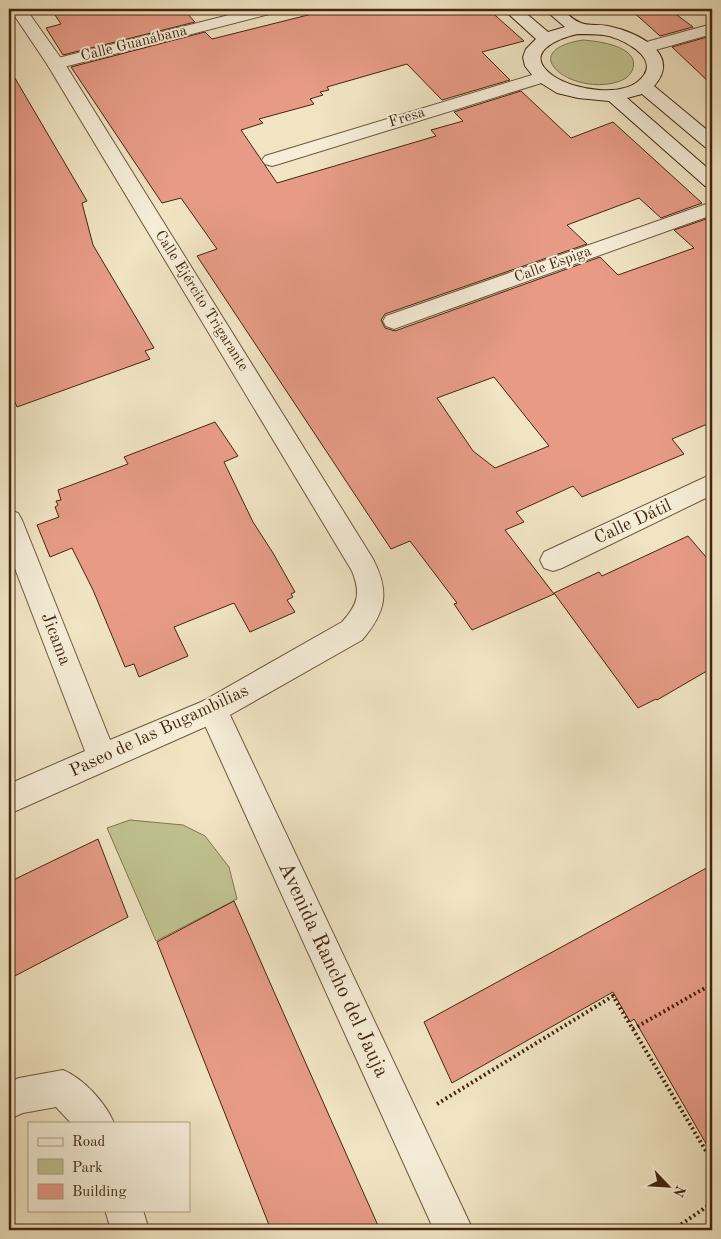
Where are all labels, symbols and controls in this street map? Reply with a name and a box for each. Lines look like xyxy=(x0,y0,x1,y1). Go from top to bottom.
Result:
street label: Calle Guanábana xyxy=(79,23,189,64)
street label: Fresa xyxy=(387,105,427,131)
street label: Calle Ejército Trigarante xyxy=(152,228,250,374)
street label: Calle Espiga xyxy=(512,244,594,286)
street label: Calle Dátil xyxy=(592,496,675,548)
street label: Jicama xyxy=(38,610,74,668)
street label: Paseo de las Bugambilias xyxy=(67,682,251,780)
street label: Avenida Rancho del Jauja xyxy=(274,859,392,1081)
legend xyxy=(28,1122,190,1212)
text: Road xyxy=(72,1135,106,1150)
text: Park xyxy=(72,1161,103,1176)
north arrow xyxy=(644,1162,694,1212)
text: N xyxy=(670,1183,687,1199)
text: Building xyxy=(72,1185,127,1200)

